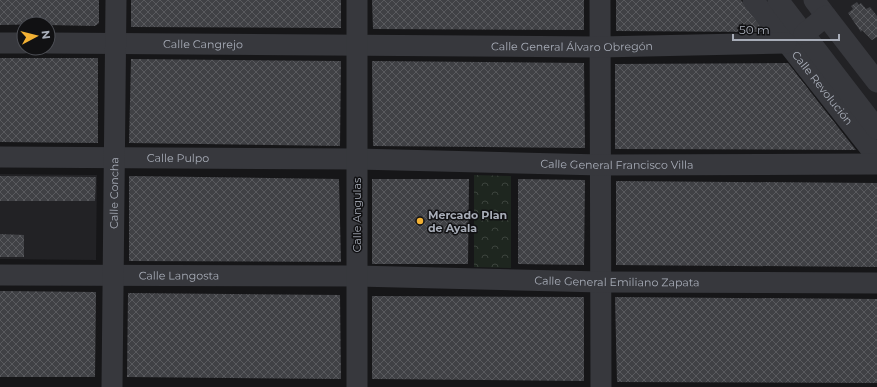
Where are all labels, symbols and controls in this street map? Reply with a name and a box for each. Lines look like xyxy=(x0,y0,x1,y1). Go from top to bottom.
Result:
north arrow xyxy=(16,16,56,56)
scale bar xyxy=(733,16,839,42)
text: 50 m xyxy=(739,22,770,37)
text: N xyxy=(38,30,53,40)
street label: Calle Cangrejo xyxy=(163,37,243,51)
street label: Calle General Álvaro Obregón xyxy=(491,39,653,54)
street label: Calle Revolución xyxy=(789,48,856,128)
street label: Calle Pulpo xyxy=(147,151,209,165)
street label: Calle Concha xyxy=(107,157,121,229)
street label: Calle General Francisco Villa xyxy=(540,157,694,172)
street label: Calle Angulas xyxy=(350,177,364,252)
place label: Mercado Plan de Ayala xyxy=(428,208,507,235)
marker: Mercado Plan de Ayala xyxy=(415,216,425,226)
street label: Calle Langosta xyxy=(139,268,219,283)
street label: Calle General Emiliano Zapata xyxy=(534,273,700,289)

